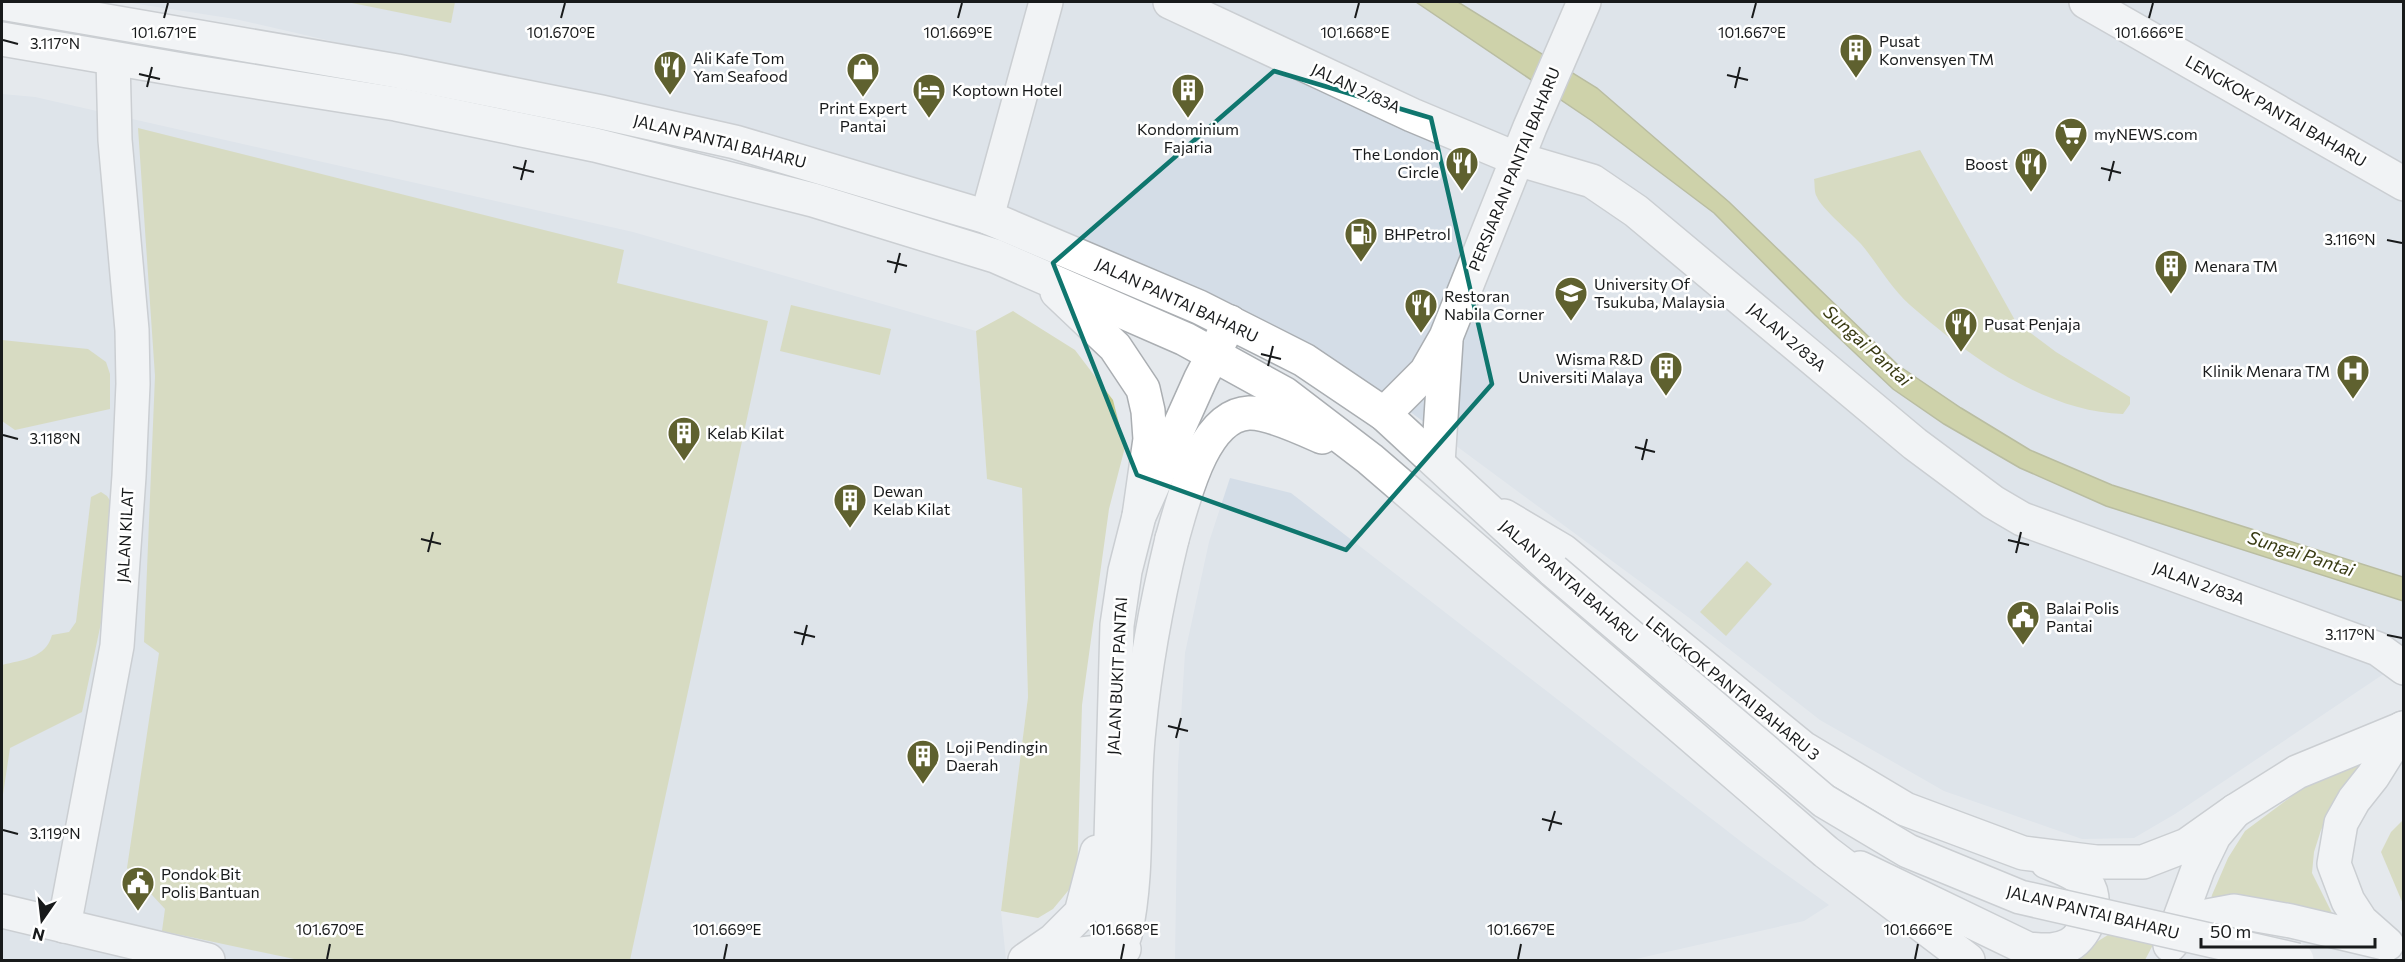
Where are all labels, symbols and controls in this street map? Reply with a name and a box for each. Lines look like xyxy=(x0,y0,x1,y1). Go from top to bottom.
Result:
text: 101.671°E xyxy=(131,23,197,41)
text: 101.670°E xyxy=(527,23,595,41)
text: 101.669°E xyxy=(924,23,993,41)
text: 101.668°E xyxy=(1320,23,1390,41)
text: 101.667°E xyxy=(1718,23,1786,41)
text: 101.666°E xyxy=(2114,23,2184,41)
place label: Pusat Konvensyen TM xyxy=(1879,31,1994,68)
building icon: Pusat Konvensyen TM xyxy=(1838,32,1874,79)
text: 3.117°N xyxy=(30,34,80,52)
place label: Ali Kafe Tom Yam Seafood xyxy=(693,48,788,85)
restaurant icon: Ali Kafe Tom Yam Seafood xyxy=(652,49,688,96)
shop icon: Print Expert Pantai xyxy=(845,51,881,98)
street label: LENGKOK PANTAI BAHARU xyxy=(2182,51,2370,170)
street label: JALAN 2/83A xyxy=(1309,59,1404,116)
street label: PERSIARAN PANTAI BAHARU xyxy=(1464,64,1563,274)
hotel icon: Koptown Hotel xyxy=(911,72,947,119)
building icon: Kondominium Fajaria xyxy=(1170,72,1206,119)
place label: Koptown Hotel xyxy=(952,80,1062,99)
place label: Print Expert Pantai xyxy=(819,98,908,135)
street label: JALAN PANTAI BAHARU xyxy=(632,110,808,171)
supermarket icon: myNEWS.com xyxy=(2053,116,2089,163)
place label: Kondominium Fajaria xyxy=(1137,119,1239,156)
place label: myNEWS.com xyxy=(2094,124,2198,143)
place label: The London Circle xyxy=(1352,144,1439,181)
restaurant icon: The London Circle xyxy=(1444,145,1480,192)
restaurant icon: Boost xyxy=(2013,146,2049,193)
place label: Boost xyxy=(1965,154,2008,173)
fuel station icon: BHPetrol xyxy=(1343,216,1379,263)
place label: BHPetrol xyxy=(1384,224,1451,243)
text: 3.116°N xyxy=(2325,230,2375,248)
building icon: Menara TM xyxy=(2153,248,2189,295)
street label: JALAN PANTAI BAHARU xyxy=(1093,253,1262,346)
place label: Menara TM xyxy=(2194,256,2278,275)
place label: University Of Tsukuba, Malaysia xyxy=(1594,274,1725,311)
school or university icon: University Of Tsukuba, Malaysia xyxy=(1553,275,1589,322)
place label: Restoran Nabila Corner xyxy=(1444,286,1545,323)
restaurant icon: Restoran Nabila Corner xyxy=(1403,287,1439,334)
street label: JALAN 2/83A xyxy=(1744,298,1830,375)
water label: Sungai Pantai xyxy=(1819,300,1917,391)
restaurant icon: Pusat Penjaja xyxy=(1943,306,1979,353)
place label: Pusat Penjaja xyxy=(1984,314,2081,333)
place label: Wisma R&D Universiti Malaya xyxy=(1518,349,1643,386)
building icon: Wisma R&D Universiti Malaya xyxy=(1648,350,1684,397)
hospital icon: Klinik Menara TM xyxy=(2335,353,2371,400)
place label: Klinik Menara TM xyxy=(2202,361,2330,380)
building icon: Kelab Kilat xyxy=(666,415,702,462)
place label: Kelab Kilat xyxy=(707,423,785,442)
text: 3.118°N xyxy=(30,429,80,447)
place label: Dewan Kelab Kilat xyxy=(873,481,951,518)
building icon: Dewan Kelab Kilat xyxy=(832,482,868,529)
street label: JALAN KILAT xyxy=(113,487,136,583)
street label: JALAN PANTAI BAHARU xyxy=(1496,515,1642,646)
water label: Sungai Pantai xyxy=(2245,526,2359,581)
street label: JALAN 2/83A xyxy=(2151,557,2248,608)
street label: JALAN BUKIT PANTAI xyxy=(1103,596,1130,755)
place label: Balai Polis Pantai xyxy=(2046,598,2119,635)
public building icon: Balai Polis Pantai xyxy=(2005,599,2041,646)
street label: LENGKOK PANTAI BAHARU 3 xyxy=(1643,612,1824,764)
text: 3.117°N xyxy=(2325,625,2375,643)
place label: Loji Pendingin Daerah xyxy=(946,737,1048,774)
building icon: Loji Pendingin Daerah xyxy=(905,738,941,785)
text: 3.119°N xyxy=(30,824,80,842)
place label: Pondok Bit Polis Bantuan xyxy=(161,864,260,901)
public building icon: Pondok Bit Polis Bantuan xyxy=(120,865,156,912)
street label: JALAN PANTAI BAHARU xyxy=(2005,881,2181,942)
north arrow xyxy=(12,890,72,950)
scale bar xyxy=(2201,911,2375,949)
text: 101.670°E xyxy=(296,920,364,938)
text: 101.669°E xyxy=(693,920,762,938)
text: 101.668°E xyxy=(1089,920,1159,938)
text: 101.667°E xyxy=(1487,920,1555,938)
text: 101.666°E xyxy=(1883,920,1953,938)
text: 50 m xyxy=(2210,920,2251,942)
text: N xyxy=(30,924,46,946)

